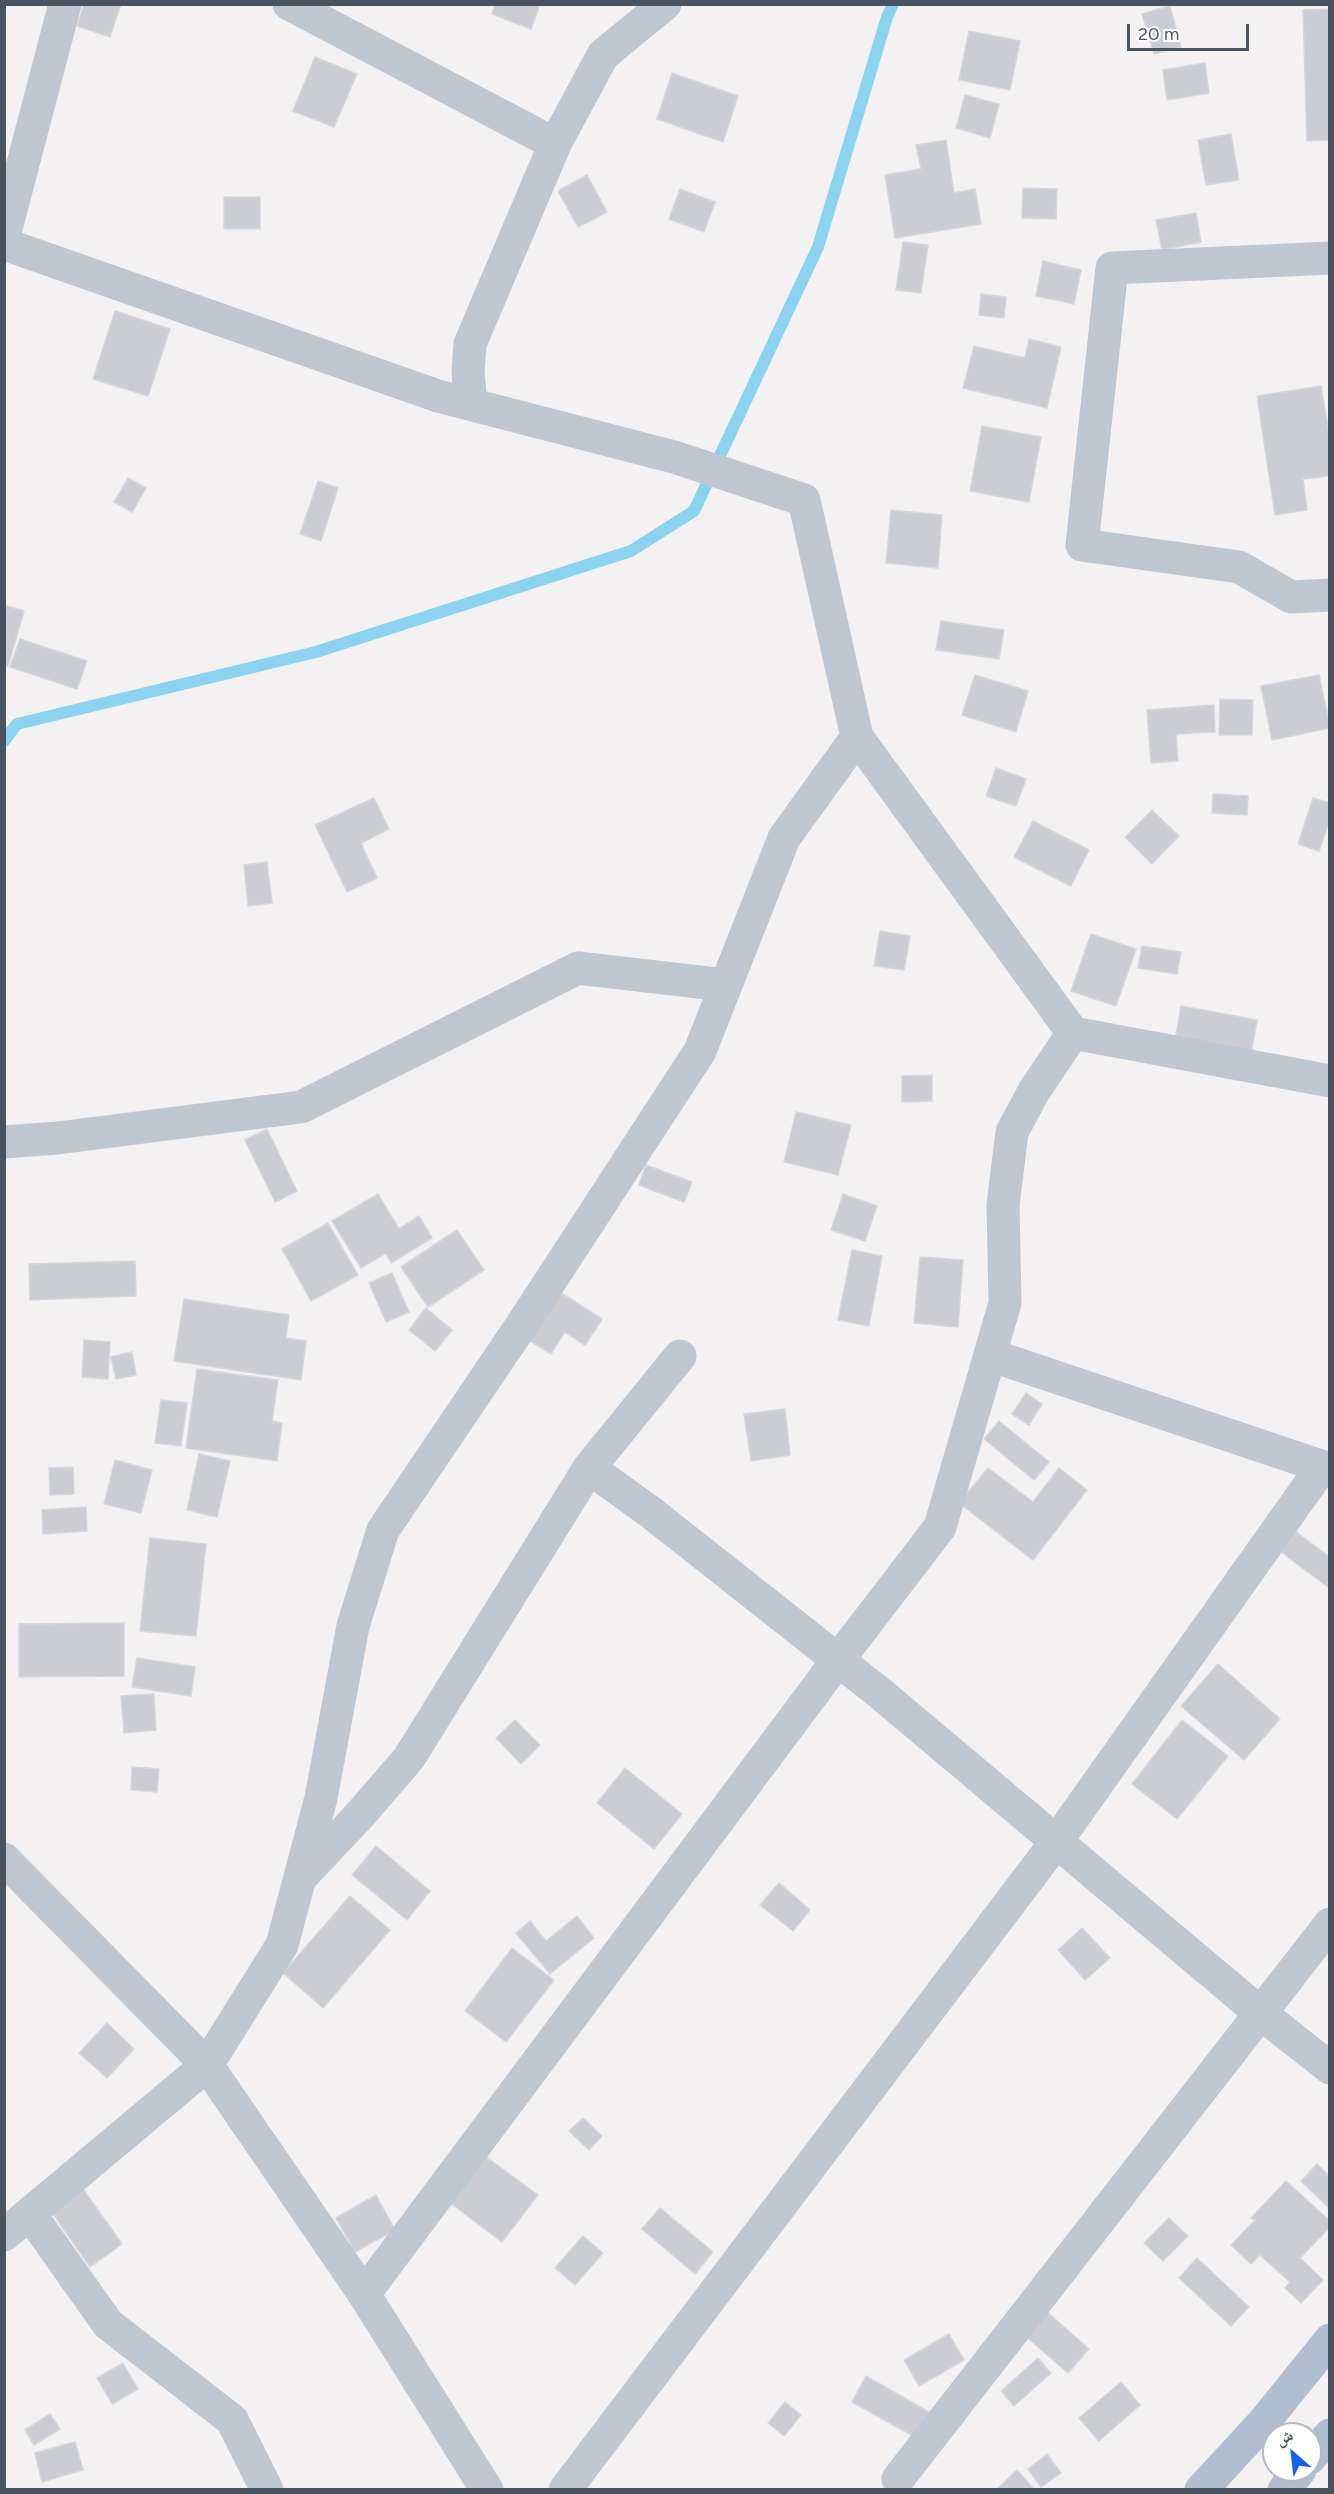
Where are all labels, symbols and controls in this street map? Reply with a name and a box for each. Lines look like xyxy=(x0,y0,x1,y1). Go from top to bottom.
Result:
scale bar xyxy=(1130,12,1252,50)
text: 20 m xyxy=(1138,23,1179,45)
north arrow xyxy=(1262,2422,1322,2482)
text: ش xyxy=(1272,2425,1296,2450)

